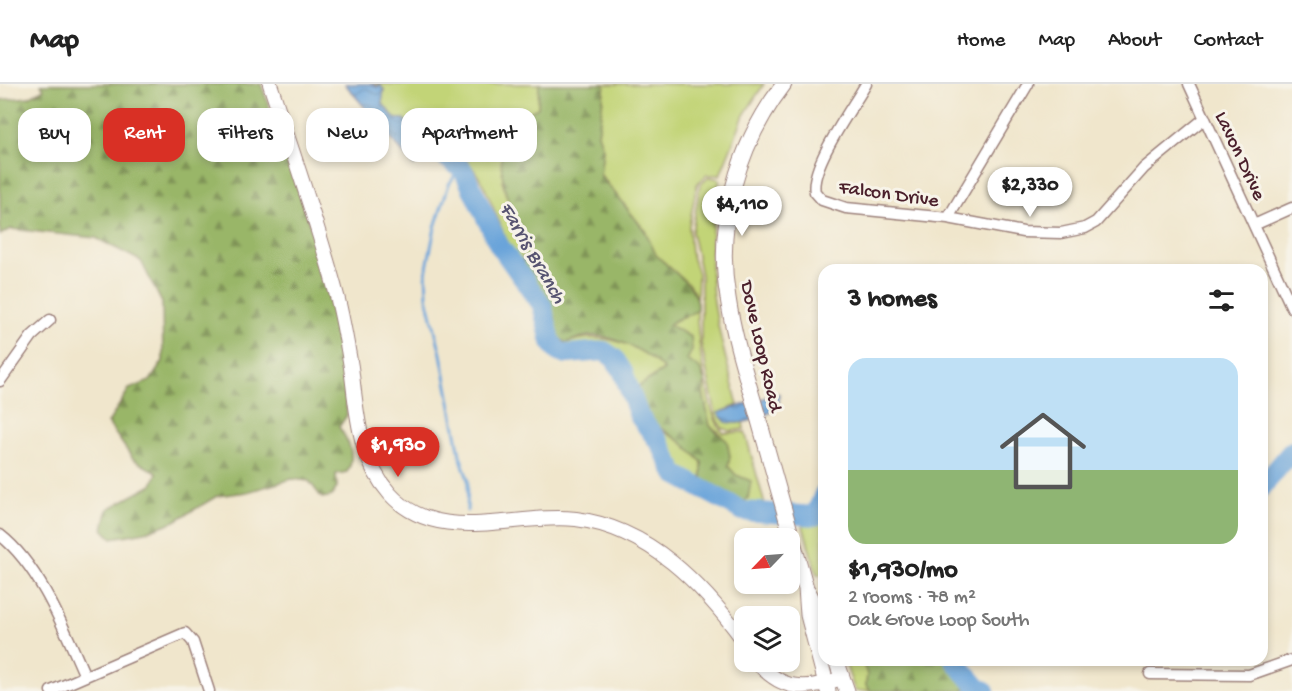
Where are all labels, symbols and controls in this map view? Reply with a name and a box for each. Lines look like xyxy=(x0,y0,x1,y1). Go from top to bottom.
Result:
text: Map xyxy=(30,25,79,58)
text: Home xyxy=(957,29,1005,54)
text: Map xyxy=(1038,29,1075,54)
text: About xyxy=(1108,29,1161,54)
text: Contact xyxy=(1194,29,1262,54)
chip: Buy xyxy=(18,108,91,162)
chip: Rent xyxy=(103,108,185,162)
chip: Filters xyxy=(197,108,294,162)
chip: New xyxy=(306,108,389,162)
chip: Apartment xyxy=(401,108,537,162)
street label: Lavon Drive xyxy=(1208,108,1270,205)
pin: $2,330 xyxy=(981,167,1079,218)
text: $2,330 xyxy=(1001,175,1059,198)
street label: Falcon Drive xyxy=(836,177,941,214)
pin: $4,110 xyxy=(693,186,791,237)
text: $4,110 xyxy=(716,194,768,217)
water label: Farris Branch xyxy=(492,199,570,309)
street label: Dove Loop Road xyxy=(733,277,786,417)
icon: filters xyxy=(1205,284,1238,317)
text: 3 homes xyxy=(848,285,937,316)
icon: home xyxy=(989,397,1097,505)
pin: $1,930 xyxy=(349,427,447,478)
text: $1,930 xyxy=(370,435,426,458)
north arrow xyxy=(734,528,800,594)
map controls xyxy=(734,528,800,672)
text: $1,930/mo xyxy=(848,556,958,587)
text: 2 rooms · 78 m² xyxy=(848,587,976,610)
button: layers xyxy=(734,606,800,672)
text: Oak Grove Loop South xyxy=(848,610,1029,633)

